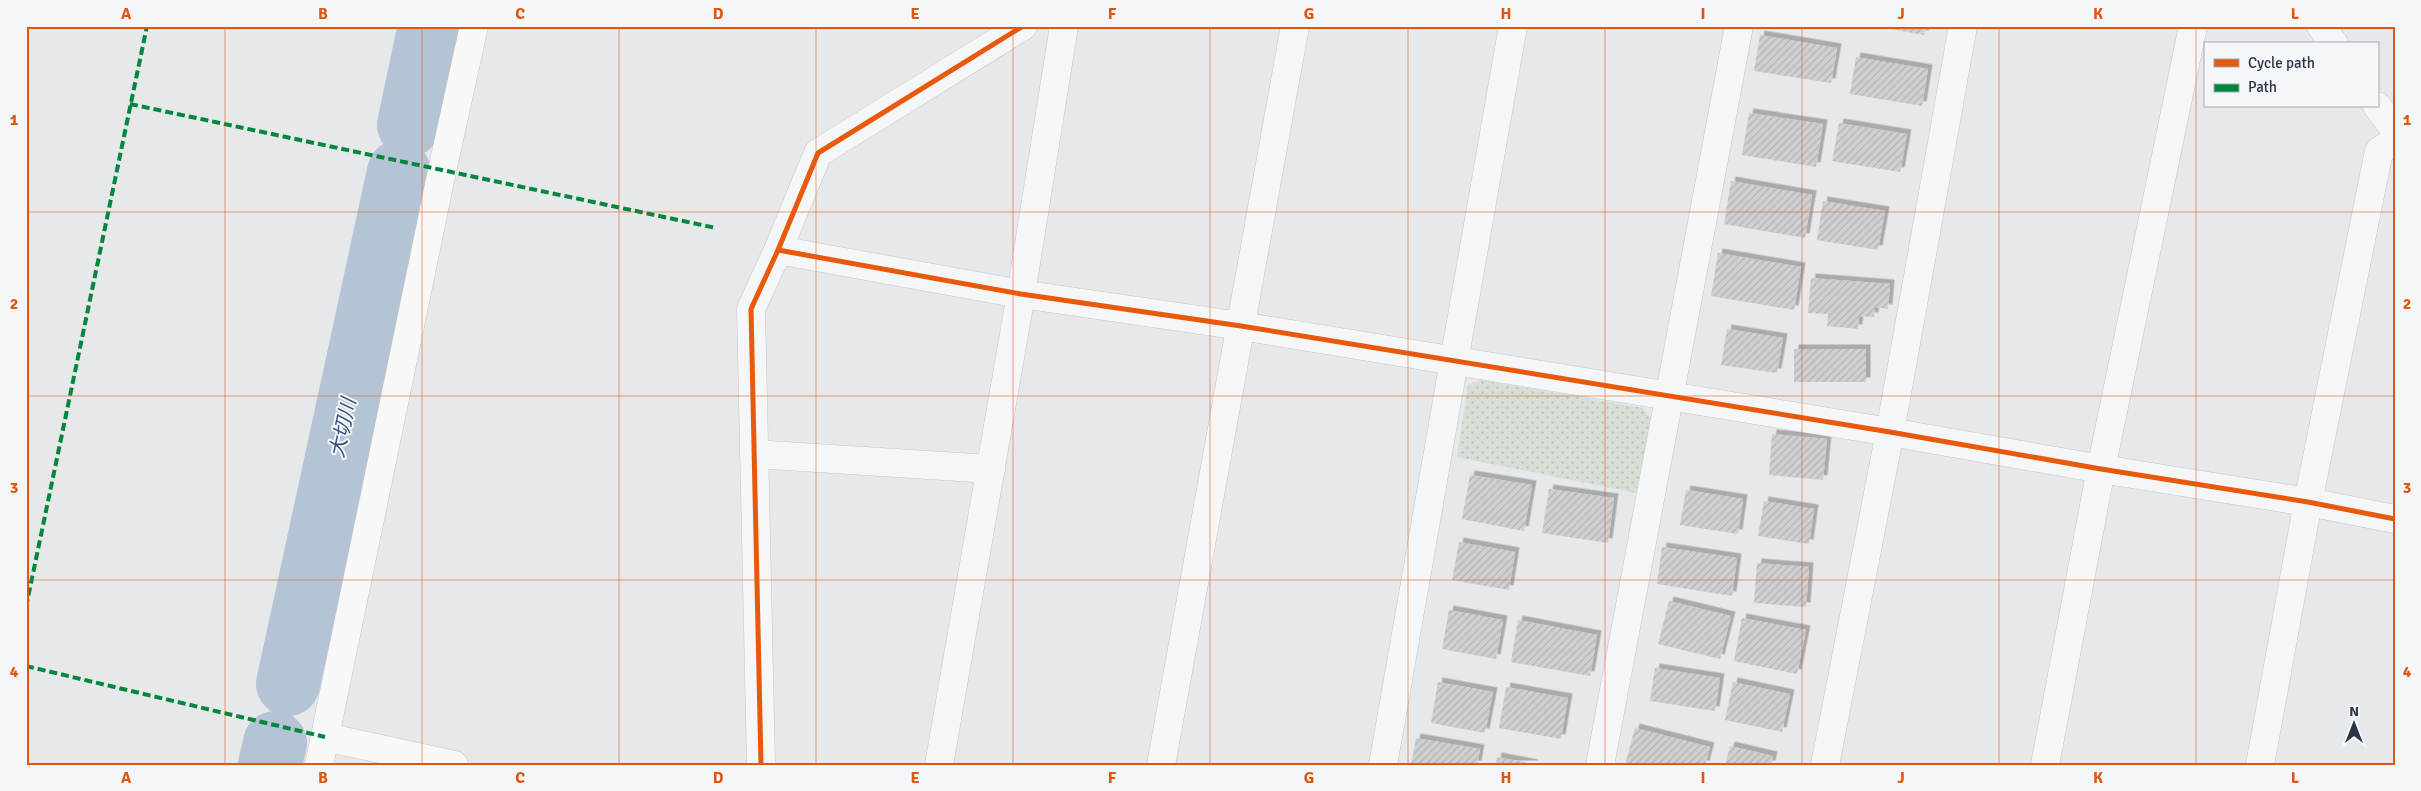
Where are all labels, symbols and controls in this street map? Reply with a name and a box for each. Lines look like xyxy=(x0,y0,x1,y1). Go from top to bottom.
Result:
text: A xyxy=(121,4,132,24)
text: B xyxy=(318,4,328,24)
text: C xyxy=(515,4,525,24)
text: D xyxy=(713,4,724,24)
text: E xyxy=(910,4,920,24)
text: F xyxy=(1108,4,1117,24)
text: G xyxy=(1304,4,1314,24)
text: H xyxy=(1501,4,1511,24)
text: I xyxy=(1700,4,1706,24)
text: J xyxy=(1897,4,1905,24)
text: K xyxy=(2093,4,2103,24)
text: L xyxy=(2291,4,2300,24)
legend xyxy=(2204,42,2378,108)
text: Cycle path xyxy=(2248,54,2315,72)
text: Path xyxy=(2248,78,2277,96)
text: 1 xyxy=(10,110,19,130)
text: 1 xyxy=(2403,110,2412,130)
text: 2 xyxy=(10,294,18,314)
text: 2 xyxy=(2403,294,2411,314)
water label: 大切川 xyxy=(325,394,362,460)
text: 3 xyxy=(10,478,18,498)
text: 3 xyxy=(2403,478,2411,498)
text: 4 xyxy=(10,662,19,682)
text: 4 xyxy=(2403,662,2412,682)
north arrow xyxy=(2328,698,2378,748)
text: N xyxy=(2349,703,2359,720)
text: A xyxy=(121,768,132,788)
text: B xyxy=(318,768,328,788)
text: C xyxy=(515,768,525,788)
text: D xyxy=(713,768,724,788)
text: E xyxy=(910,768,920,788)
text: F xyxy=(1108,768,1117,788)
text: G xyxy=(1304,768,1314,788)
text: H xyxy=(1501,768,1511,788)
text: I xyxy=(1700,768,1706,788)
text: J xyxy=(1897,768,1905,788)
text: K xyxy=(2093,768,2103,788)
text: L xyxy=(2291,768,2300,788)

